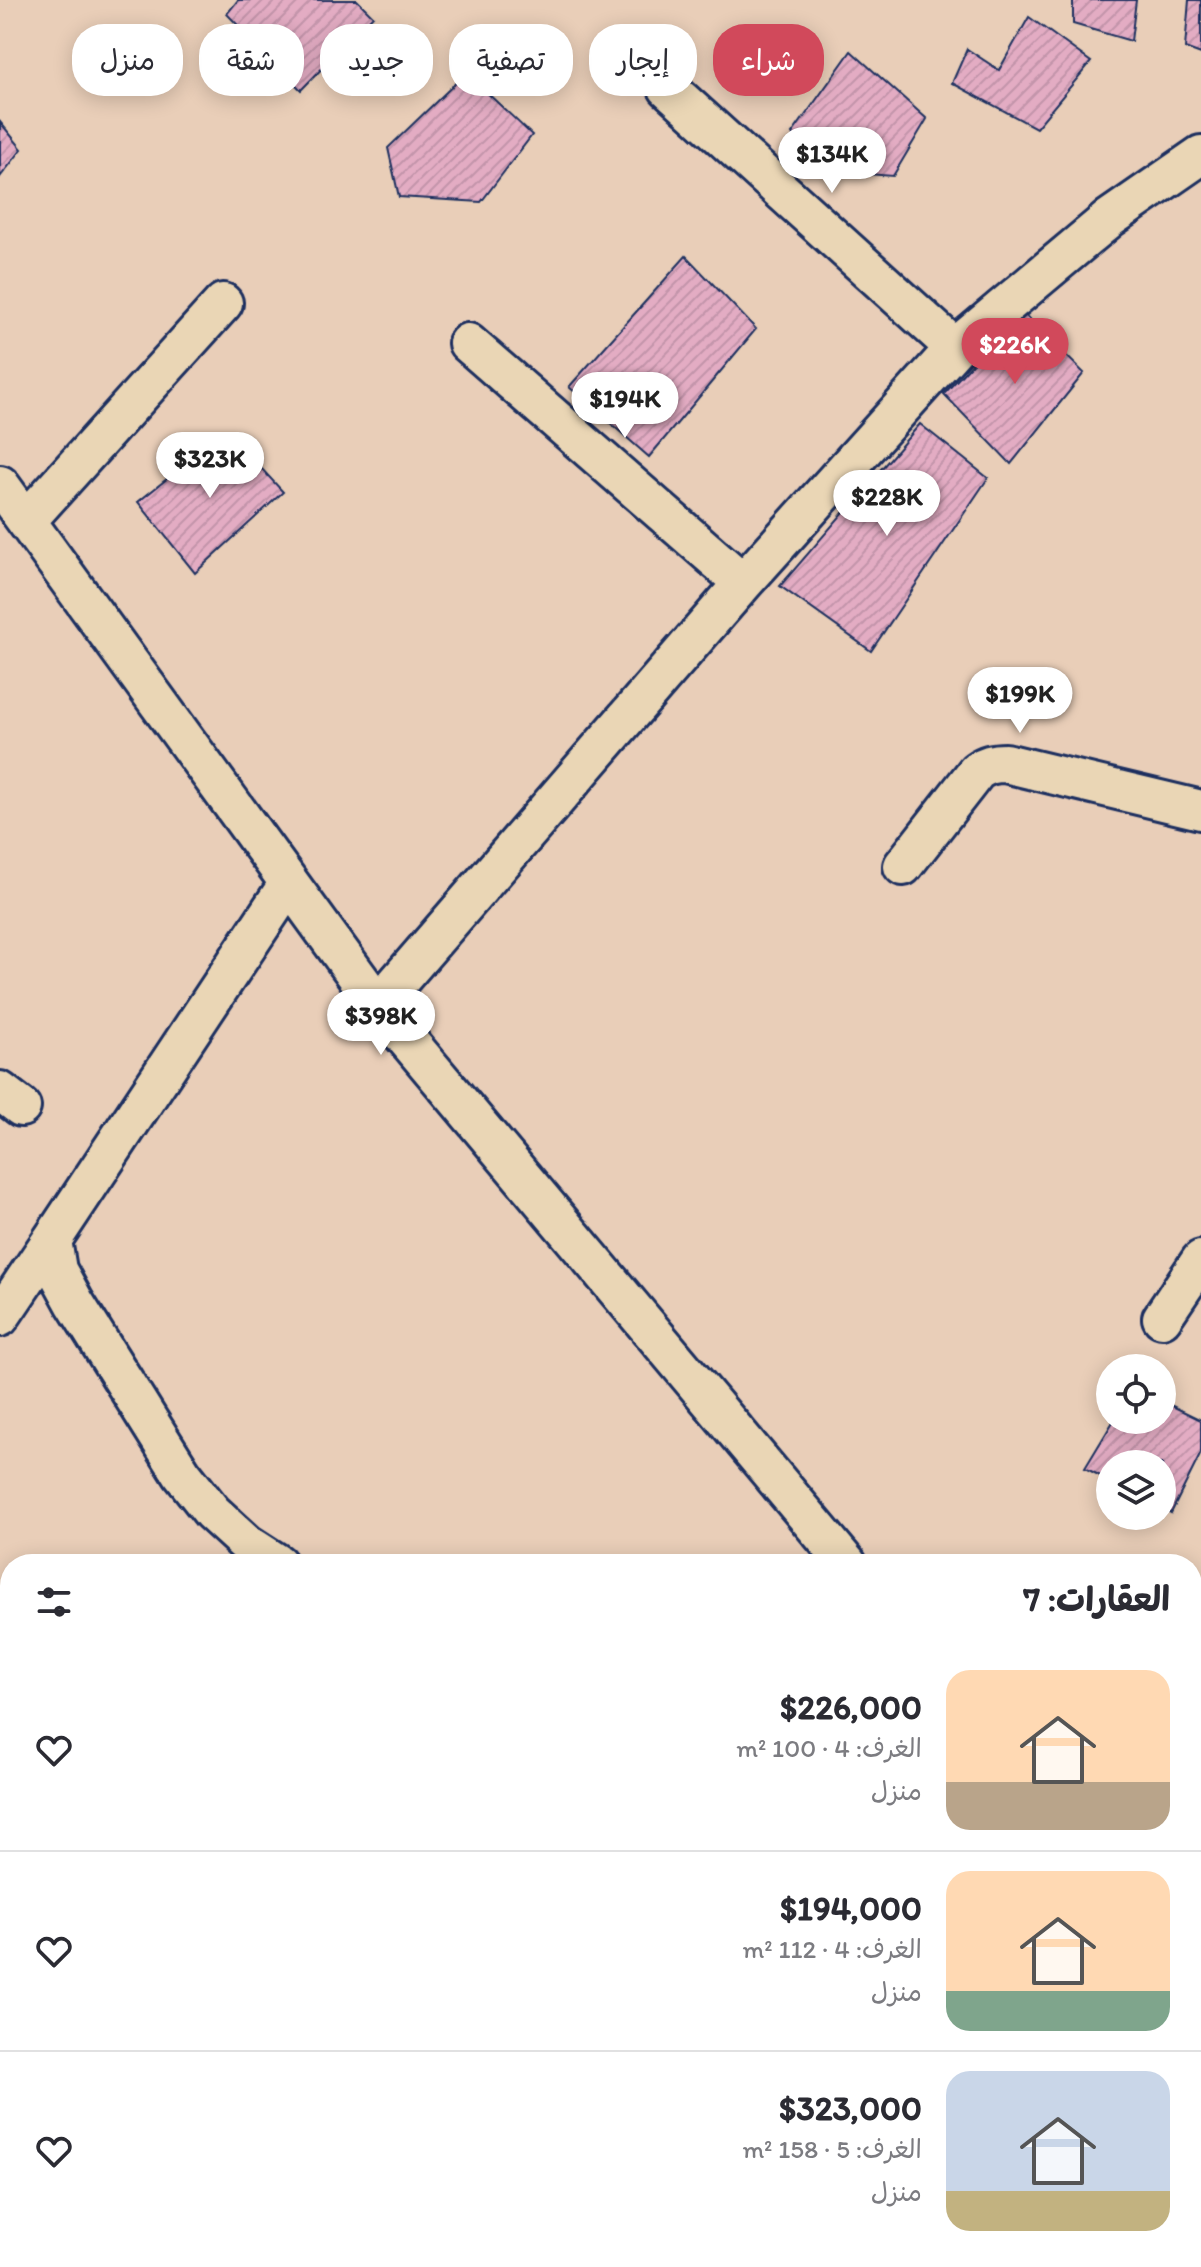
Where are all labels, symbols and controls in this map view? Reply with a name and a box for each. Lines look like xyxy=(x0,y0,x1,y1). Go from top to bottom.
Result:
chip: منزل xyxy=(72,24,183,96)
chip: شقة xyxy=(199,24,304,96)
chip: جديد xyxy=(320,24,433,96)
chip: تصفية xyxy=(449,24,573,96)
chip: إيجار xyxy=(589,24,697,96)
chip: شراء xyxy=(713,24,824,96)
pin: $134K xyxy=(776,127,888,195)
text: $134K xyxy=(796,137,868,169)
pin: $226K xyxy=(959,318,1071,386)
text: $226K xyxy=(980,328,1050,360)
pin: $194K xyxy=(569,372,681,440)
text: $194K xyxy=(589,382,661,414)
pin: $323K xyxy=(154,432,266,500)
text: $323K xyxy=(174,442,246,474)
pin: $228K xyxy=(831,470,943,538)
text: $228K xyxy=(851,480,923,512)
pin: $199K xyxy=(964,667,1076,735)
text: $199K xyxy=(985,677,1055,709)
pin: $398K xyxy=(325,989,437,1057)
text: $398K xyxy=(345,999,417,1031)
map controls xyxy=(1096,1354,1176,1530)
button: locate xyxy=(1096,1354,1176,1434)
button: layers xyxy=(1096,1450,1176,1530)
text: العقارات: 7 xyxy=(1023,1579,1170,1620)
icon: filters xyxy=(32,1580,76,1624)
text: $226,000 xyxy=(780,1687,922,1728)
icon: home xyxy=(1010,1702,1106,1798)
icon: heart xyxy=(32,1728,76,1772)
text: الغرف: 4 · 100 m² xyxy=(736,1732,922,1764)
text: منزل xyxy=(871,1775,922,1807)
text: $194,000 xyxy=(780,1888,922,1929)
icon: home xyxy=(1010,1903,1106,1999)
icon: heart xyxy=(32,1929,76,1973)
text: الغرف: 4 · 112 m² xyxy=(743,1933,922,1965)
text: منزل xyxy=(871,1976,922,2008)
text: $323,000 xyxy=(779,2088,922,2129)
icon: home xyxy=(1010,2103,1106,2199)
icon: heart xyxy=(32,2129,76,2173)
text: الغرف: 5 · 158 m² xyxy=(742,2133,922,2165)
text: منزل xyxy=(871,2176,922,2208)

